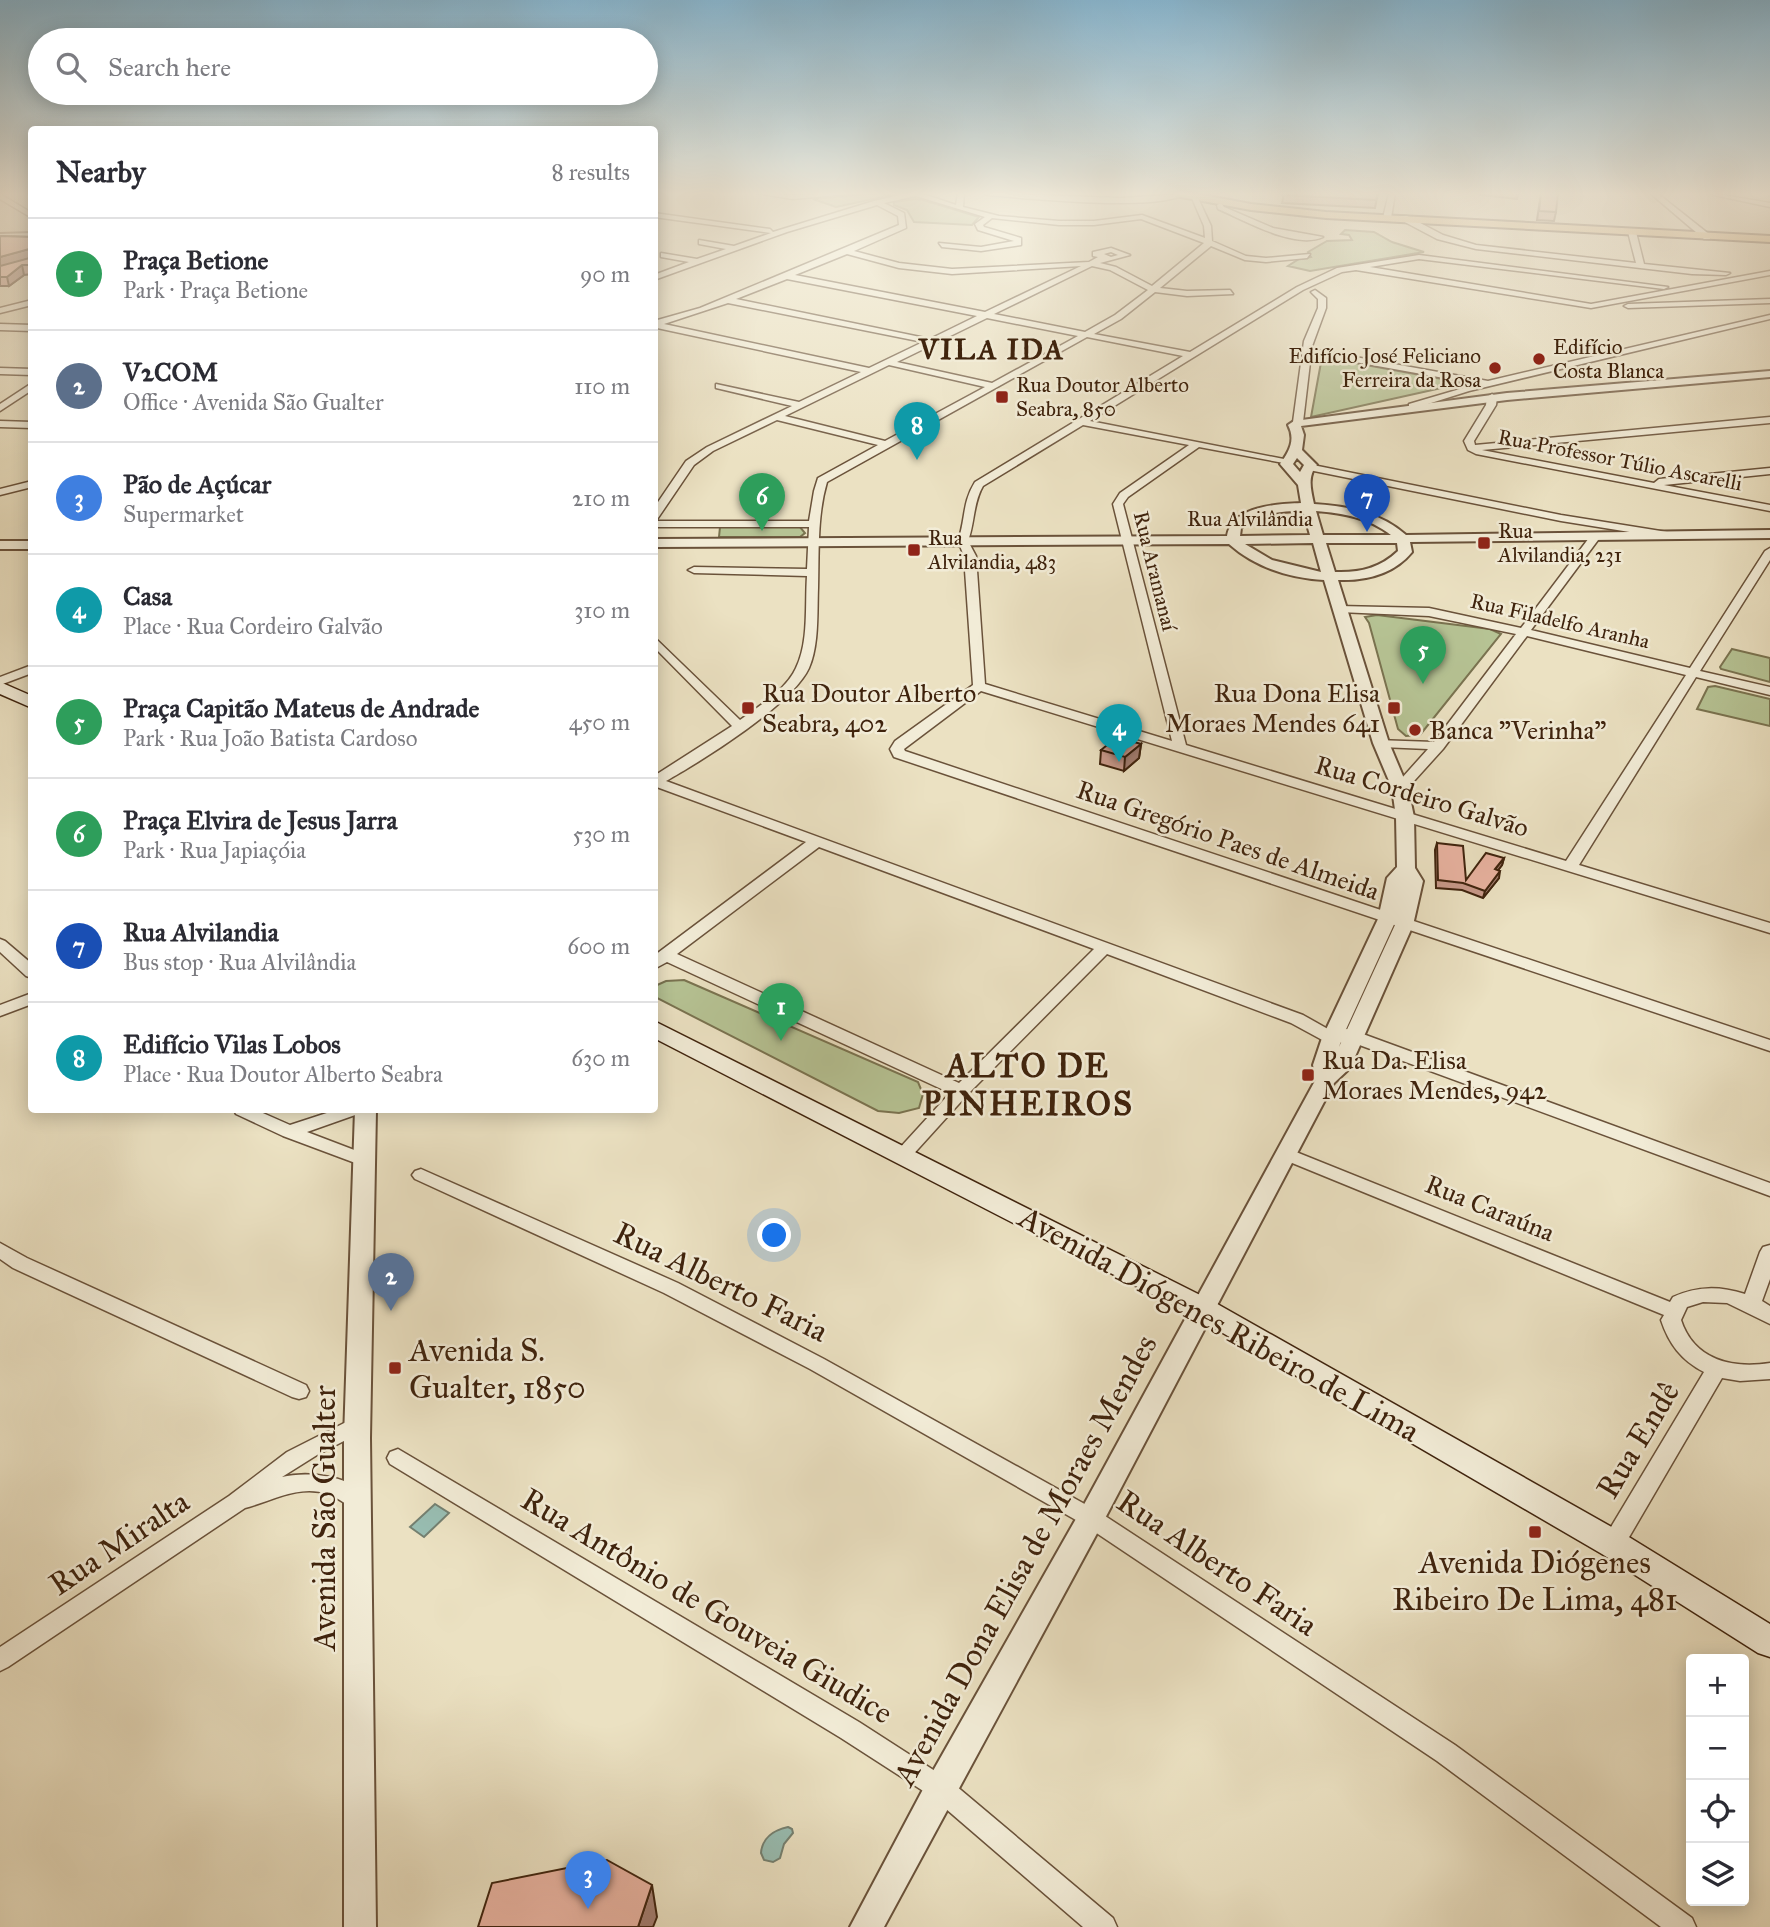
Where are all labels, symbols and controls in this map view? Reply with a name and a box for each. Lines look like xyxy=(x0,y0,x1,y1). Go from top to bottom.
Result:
search box xyxy=(28,28,658,105)
icon: search xyxy=(52,48,90,86)
text: Search here xyxy=(108,51,231,83)
text: Nearby xyxy=(56,154,146,190)
text: 8 results xyxy=(551,158,630,186)
text: Praça Betione xyxy=(123,244,268,276)
text: 1 xyxy=(74,260,84,288)
text: 90 m xyxy=(580,260,630,288)
text: Park · Praça Betione xyxy=(123,276,308,304)
district label: VILA IDA xyxy=(918,332,1065,367)
place label: Edifício Costa Blanca xyxy=(1553,334,1664,384)
place label: Edifício José Feliciano Ferreira da Rosa xyxy=(1288,343,1481,393)
marker: Edifício Costa Blanca xyxy=(1531,351,1547,367)
text: V2COM xyxy=(123,356,218,388)
marker: Edifício José Feliciano Ferreira da Rosa xyxy=(1487,360,1503,376)
text: 2 xyxy=(73,372,85,400)
text: 110 m xyxy=(574,372,630,400)
place label: Rua Doutor Alberto Seabra, 850 xyxy=(1016,372,1189,422)
text: Office · Avenida São Gualter xyxy=(123,388,384,416)
marker: Rua Doutor Alberto Seabra, 850 xyxy=(994,389,1010,405)
pin: 8 xyxy=(894,402,940,460)
street label: Rua Professor Túlio Ascarelli xyxy=(1496,424,1745,497)
text: Pão de Açúcar xyxy=(123,468,271,500)
pin: 6 xyxy=(739,473,785,531)
pin: 7 xyxy=(1344,474,1390,532)
text: 3 xyxy=(74,484,84,512)
text: 210 m xyxy=(572,484,630,512)
text: Supermarket xyxy=(123,500,244,528)
street label: Rua Alvilândia xyxy=(1187,506,1313,532)
street label: Rua Aramanaí xyxy=(1128,508,1183,635)
place label: Rua Alvilandia, 231 xyxy=(1497,518,1622,568)
place label: Rua Alvilandia, 483 xyxy=(927,525,1056,575)
marker: Rua Alvilandia, 231 xyxy=(1476,535,1492,551)
marker: Rua Alvilandia, 483 xyxy=(906,542,922,558)
text: Casa xyxy=(123,580,172,612)
street label: Rua Filadelfo Aranha xyxy=(1468,588,1652,654)
text: 4 xyxy=(73,596,85,624)
text: 310 m xyxy=(574,596,630,624)
text: Place · Rua Cordeiro Galvão xyxy=(123,612,383,640)
pin: 5 xyxy=(1400,626,1446,684)
place label: Rua Doutor Alberto Seabra, 402 xyxy=(762,677,976,739)
place label: Rua Dona Elisa Moraes Mendes 641 xyxy=(1165,677,1380,739)
text: Praça Capitão Mateus de Andrade xyxy=(123,692,479,724)
marker: Rua Doutor Alberto Seabra, 402 xyxy=(740,700,756,716)
marker: Rua Dona Elisa Moraes Mendes 641 xyxy=(1386,700,1402,716)
pin: 4 xyxy=(1096,704,1142,762)
text: 5 xyxy=(74,708,84,736)
text: 450 m xyxy=(569,708,630,736)
place label: Banca "Verinha" xyxy=(1429,714,1606,746)
marker: Banca "Verinha" xyxy=(1407,722,1423,738)
text: Park · Rua João Batista Cardoso xyxy=(123,724,417,752)
street label: Rua Cordeiro Galvão xyxy=(1311,748,1533,844)
street label: Rua Gregório Paes de Almeida xyxy=(1073,773,1384,907)
text: Praça Elvira de Jesus Jarra xyxy=(123,804,398,836)
text: 6 xyxy=(73,820,85,848)
text: 530 m xyxy=(572,820,630,848)
text: Park · Rua Japiaçóia xyxy=(123,836,306,864)
text: Rua Alvilandia xyxy=(123,916,279,948)
text: 7 xyxy=(73,932,85,960)
text: 600 m xyxy=(567,932,630,960)
text: Bus stop · Rua Alvilândia xyxy=(123,948,356,976)
pin: 1 xyxy=(758,983,804,1041)
text: Edifício Vilas Lobos xyxy=(123,1028,341,1060)
text: 8 xyxy=(73,1044,85,1072)
text: 630 m xyxy=(571,1044,630,1072)
place label: Rua Da. Elisa Moraes Mendes, 942 xyxy=(1322,1044,1547,1106)
district label: ALTO DE PINHEIROS xyxy=(922,1046,1134,1124)
text: Place · Rua Doutor Alberto Seabra xyxy=(123,1060,443,1088)
marker: Rua Da. Elisa Moraes Mendes, 942 xyxy=(1300,1067,1316,1083)
street label: Rua Caraúna xyxy=(1421,1168,1559,1248)
street label: Avenida Diógenes Ribeiro de Lima xyxy=(1010,1196,1426,1451)
street label: Rua Alberto Faria xyxy=(608,1213,835,1351)
your location xyxy=(757,1218,791,1252)
pin: 2 xyxy=(368,1253,414,1311)
street label: Avenida Dona Elisa de Moraes Mendes xyxy=(883,1328,1166,1794)
place label: Avenida S. Gualter, 1850 xyxy=(407,1331,586,1407)
marker: Avenida S. Gualter, 1850 xyxy=(387,1360,403,1376)
street label: Rua Endê xyxy=(1588,1375,1688,1505)
street label: Avenida São Gualter xyxy=(305,1385,344,1653)
street label: Rua Antônio de Gouveia Giudice xyxy=(514,1479,900,1733)
street label: Rua Miralta xyxy=(42,1482,197,1604)
street label: Rua Alberto Faria xyxy=(1109,1482,1325,1645)
marker: Avenida Diógenes Ribeiro De Lima, 481 xyxy=(1527,1524,1543,1540)
place label: Avenida Diógenes Ribeiro De Lima, 481 xyxy=(1392,1543,1678,1619)
map controls xyxy=(1686,1654,1749,1906)
button: + xyxy=(1686,1654,1749,1717)
button: − xyxy=(1686,1717,1749,1780)
button: locate xyxy=(1686,1780,1749,1843)
button: layers xyxy=(1686,1843,1749,1906)
pin: 3 xyxy=(565,1851,611,1909)

